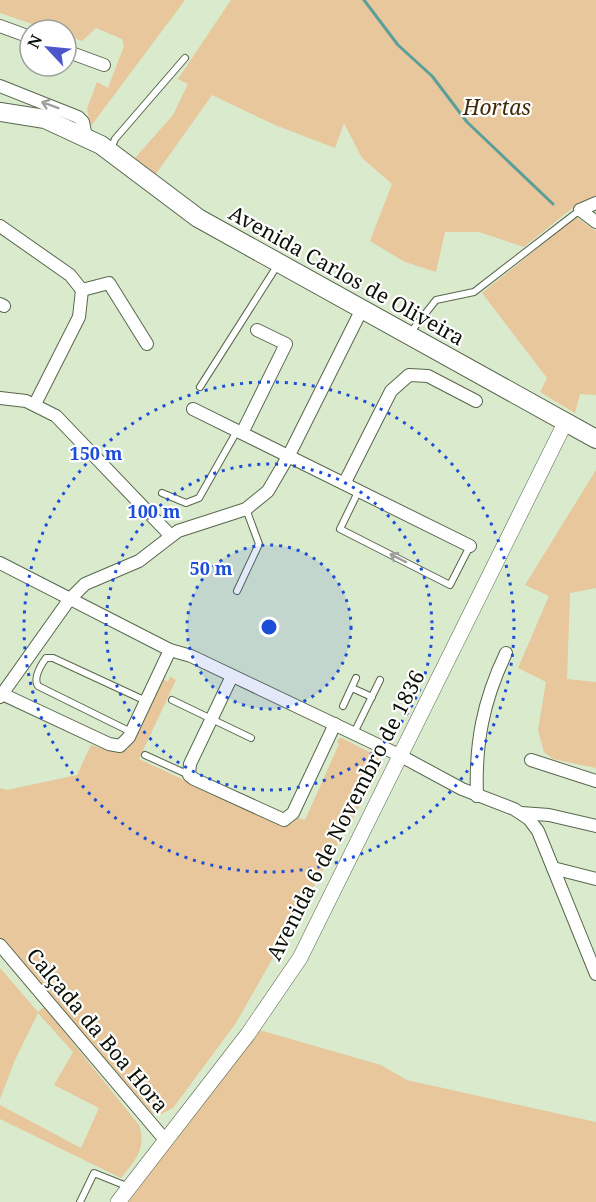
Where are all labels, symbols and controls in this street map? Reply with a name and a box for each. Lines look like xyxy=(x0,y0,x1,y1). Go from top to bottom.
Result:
north arrow xyxy=(18,18,78,78)
text: N xyxy=(22,31,47,52)
park label: Hortas xyxy=(462,93,531,121)
one-way arrow xyxy=(41,99,60,110)
street label: Avenida Carlos de Oliveira xyxy=(224,198,470,352)
text: 150 m xyxy=(70,441,123,465)
text: 100 m xyxy=(128,499,181,523)
one-way arrow xyxy=(389,552,407,564)
text: 50 m xyxy=(190,556,233,580)
centre of rings xyxy=(259,617,279,637)
street label: Avenida 6 de Novembro de 1836 xyxy=(259,665,431,965)
street label: Calçada da Boa Hora xyxy=(21,942,175,1118)

